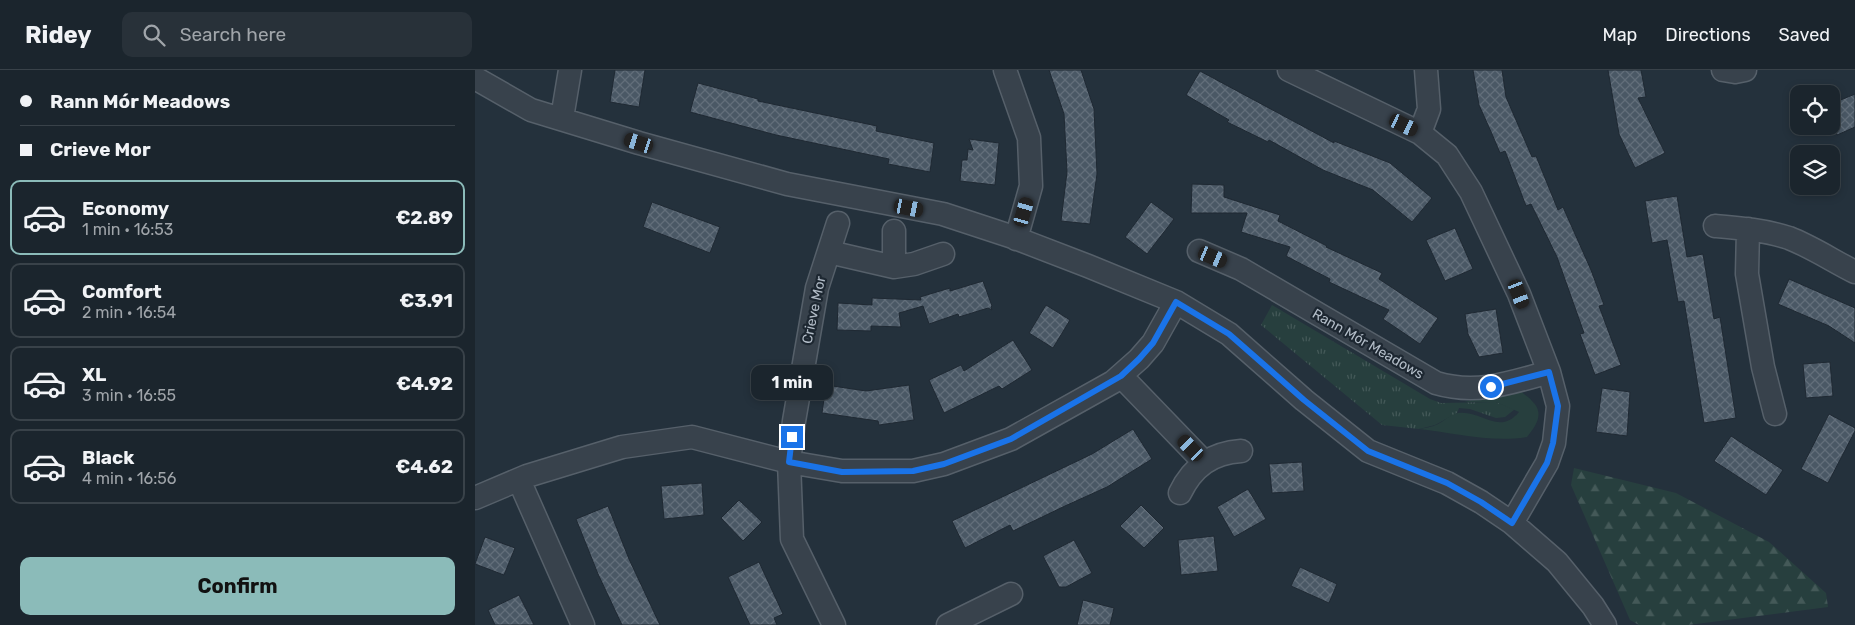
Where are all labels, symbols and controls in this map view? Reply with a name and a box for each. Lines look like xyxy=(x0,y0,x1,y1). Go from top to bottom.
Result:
search box xyxy=(122,12,472,57)
text: Ridey xyxy=(25,21,92,49)
icon: search xyxy=(140,21,168,49)
text: Search here xyxy=(180,23,286,46)
text: Map xyxy=(1602,24,1637,46)
text: Directions xyxy=(1665,24,1751,46)
text: Saved xyxy=(1779,24,1830,46)
map controls xyxy=(1790,85,1840,195)
button: locate xyxy=(1790,85,1840,135)
text: Rann Mór Meadows xyxy=(50,90,230,113)
car xyxy=(1387,112,1420,138)
car xyxy=(622,131,655,155)
text: Crieve Mor xyxy=(50,138,151,161)
button: layers xyxy=(1790,145,1840,195)
icon: car xyxy=(22,195,67,240)
car xyxy=(1012,196,1035,228)
text: Economy xyxy=(82,197,169,220)
car xyxy=(892,198,925,218)
text: €2.89 xyxy=(395,206,453,229)
text: 1 min · 16:53 xyxy=(82,220,173,239)
car xyxy=(1196,244,1229,270)
street label: Crieve Mor xyxy=(799,274,830,345)
car xyxy=(1506,277,1531,311)
icon: car xyxy=(22,278,67,323)
text: Comfort xyxy=(82,280,162,303)
text: €3.91 xyxy=(399,289,453,312)
text: 2 min · 16:54 xyxy=(82,303,176,322)
street label: Rann Mór Meadows xyxy=(1309,305,1427,383)
icon: car xyxy=(22,361,67,406)
text: XL xyxy=(82,363,106,386)
callout: 1 min xyxy=(751,364,833,400)
text: €4.92 xyxy=(396,372,453,395)
text: 1 min xyxy=(772,373,812,392)
route start xyxy=(1480,376,1502,398)
text: 3 min · 16:55 xyxy=(82,386,176,405)
route end xyxy=(781,426,803,448)
car xyxy=(1175,432,1206,464)
icon: car xyxy=(22,444,67,489)
text: Black xyxy=(82,446,134,469)
text: €4.62 xyxy=(395,455,453,478)
text: 4 min · 16:56 xyxy=(82,469,177,488)
button: Confirm xyxy=(20,557,455,615)

